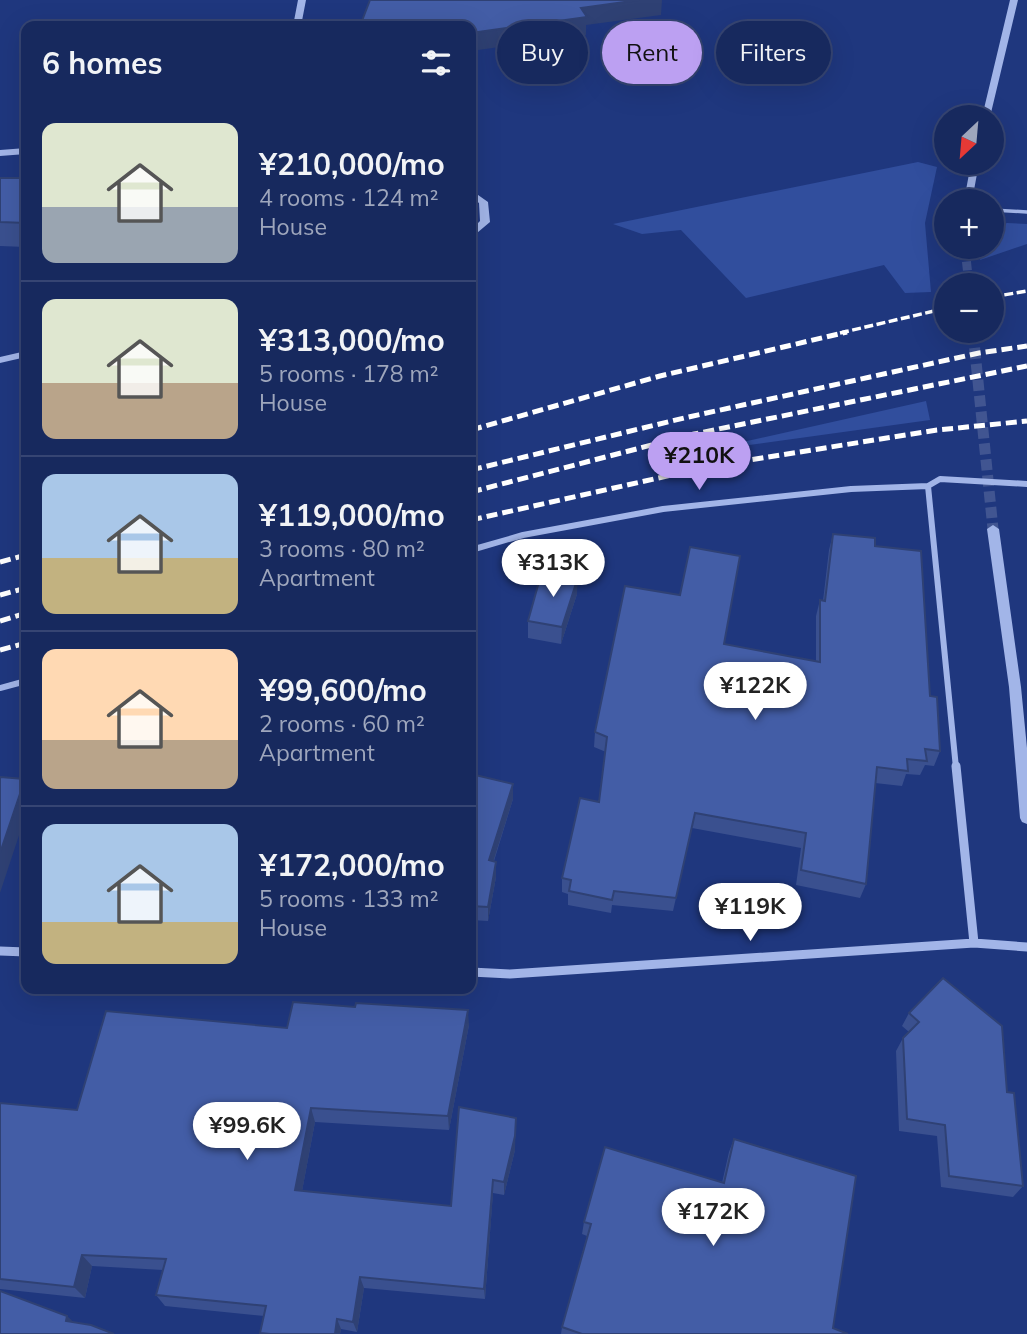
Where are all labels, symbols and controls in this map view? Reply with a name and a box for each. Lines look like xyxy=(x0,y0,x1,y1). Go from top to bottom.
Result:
chip: Buy xyxy=(497,21,588,84)
chip: Rent xyxy=(602,21,702,84)
chip: Filters xyxy=(716,21,831,84)
text: 6 homes xyxy=(42,44,163,82)
icon: filters xyxy=(417,44,455,82)
north arrow xyxy=(934,105,1004,175)
map controls xyxy=(934,105,1004,343)
text: ¥210,000/mo xyxy=(259,145,445,183)
icon: home xyxy=(98,151,182,235)
text: 4 rooms · 124 m² xyxy=(259,183,439,212)
button: + xyxy=(934,189,1004,259)
text: House xyxy=(259,212,327,241)
button: − xyxy=(934,273,1004,343)
text: ¥313,000/mo xyxy=(259,321,445,359)
icon: home xyxy=(98,327,182,411)
text: 5 rooms · 178 m² xyxy=(259,359,439,388)
text: House xyxy=(259,388,327,417)
pin: ¥210K xyxy=(650,433,748,492)
text: ¥210K xyxy=(664,440,734,469)
text: ¥119,000/mo xyxy=(259,496,445,534)
icon: home xyxy=(98,502,182,586)
text: 3 rooms · 80 m² xyxy=(259,534,425,563)
pin: ¥313K xyxy=(504,540,602,599)
text: ¥313K xyxy=(518,547,588,576)
text: Apartment xyxy=(259,563,375,592)
pin: ¥122K xyxy=(706,662,804,722)
text: ¥122K xyxy=(720,670,790,699)
text: ¥99,600/mo xyxy=(259,671,427,709)
icon: home xyxy=(98,677,182,761)
text: 2 rooms · 60 m² xyxy=(259,709,425,738)
text: Apartment xyxy=(259,738,375,767)
text: ¥172,000/mo xyxy=(259,846,445,884)
icon: home xyxy=(98,852,182,936)
text: 5 rooms · 133 m² xyxy=(259,884,439,913)
pin: ¥119K xyxy=(701,884,799,943)
text: ¥119K xyxy=(715,891,785,920)
text: House xyxy=(259,913,327,942)
pin: ¥99.6K xyxy=(190,1102,304,1162)
text: ¥99.6K xyxy=(209,1110,285,1139)
pin: ¥172K xyxy=(664,1188,762,1248)
text: ¥172K xyxy=(678,1196,748,1225)

